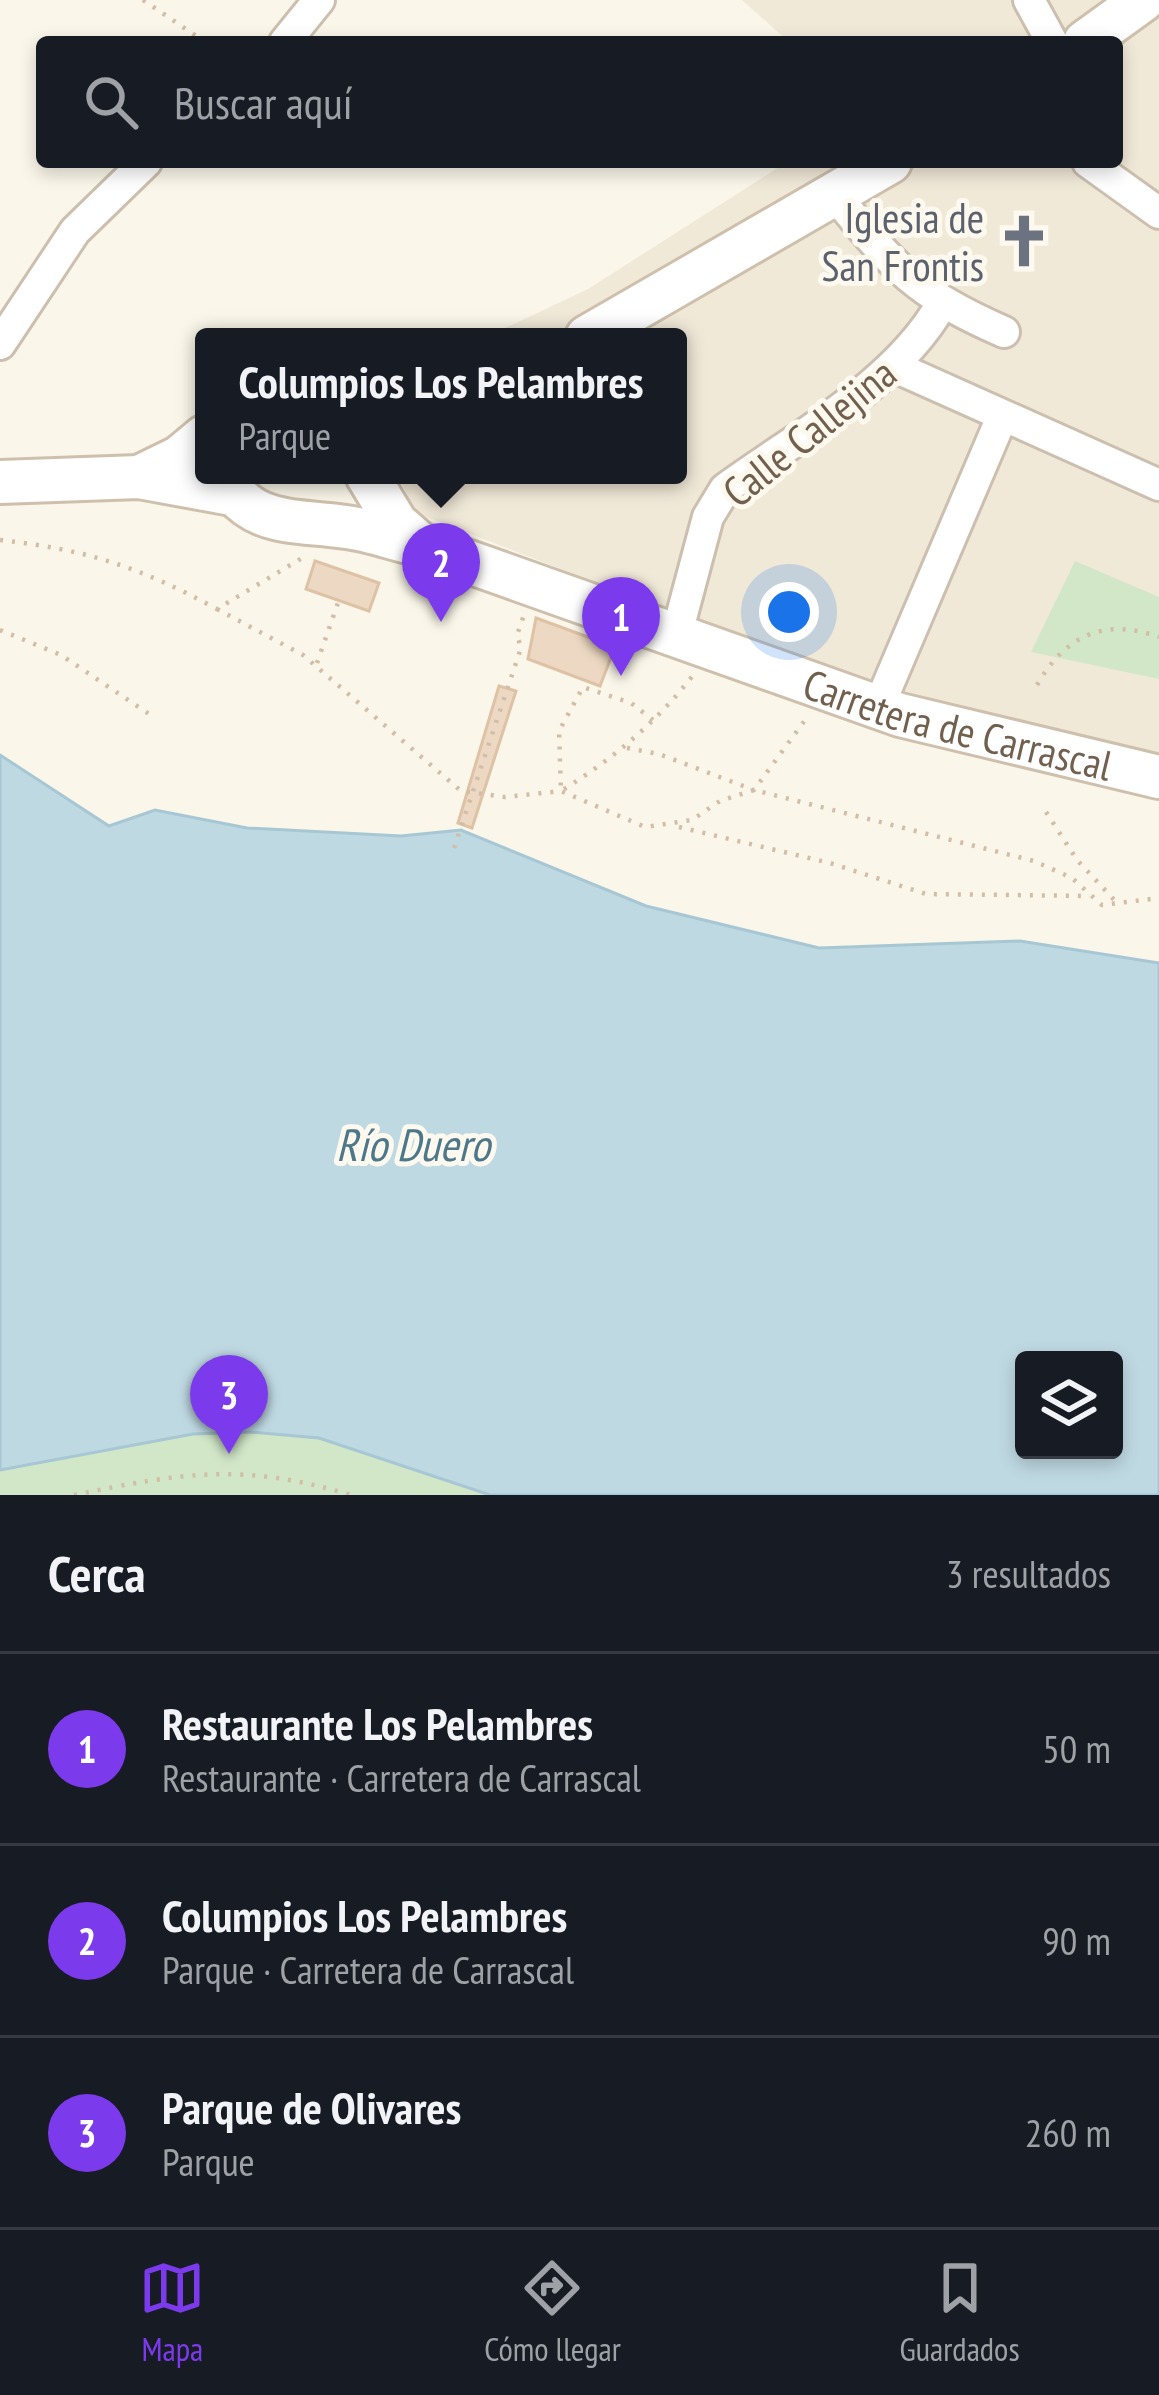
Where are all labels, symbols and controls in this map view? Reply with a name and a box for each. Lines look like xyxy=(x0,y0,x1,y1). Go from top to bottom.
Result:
search box xyxy=(36,36,1123,168)
icon: search xyxy=(78,69,144,135)
text: Buscar aquí xyxy=(174,73,353,131)
place label: Iglesia de San Frontis xyxy=(822,190,984,293)
church icon: Iglesia de San Frontis xyxy=(995,212,1053,270)
popup xyxy=(195,328,687,484)
street label: Calle Callejina xyxy=(711,345,907,519)
text: Columpios Los Pelambres xyxy=(238,352,644,410)
text: Parque xyxy=(238,410,331,461)
pin: 2 xyxy=(402,523,480,622)
pin: 1 xyxy=(582,577,660,676)
your location xyxy=(759,582,819,642)
street label: Carretera de Carrascal xyxy=(796,656,1118,792)
water label: Río Duero xyxy=(336,1115,493,1173)
map controls xyxy=(1015,1351,1123,1459)
button: layers xyxy=(1015,1351,1123,1459)
pin: 3 xyxy=(190,1355,268,1454)
text: Cerca xyxy=(48,1540,146,1606)
text: 3 resultados xyxy=(946,1548,1111,1599)
text: Restaurante Los Pelambres xyxy=(162,1694,593,1752)
text: 1 xyxy=(78,1723,96,1774)
text: 50 m xyxy=(1042,1723,1111,1774)
text: Restaurante · Carretera de Carrascal xyxy=(162,1752,641,1803)
text: Columpios Los Pelambres xyxy=(162,1886,567,1944)
text: 2 xyxy=(78,1915,96,1966)
text: 90 m xyxy=(1042,1915,1111,1966)
text: Parque · Carretera de Carrascal xyxy=(162,1944,574,1995)
text: Parque de Olivares xyxy=(162,2078,461,2136)
text: 3 xyxy=(78,2107,96,2158)
text: 260 m xyxy=(1025,2107,1111,2158)
text: Parque xyxy=(162,2136,255,2187)
tab: Mapa xyxy=(139,2255,205,2370)
tab: Cómo llegar xyxy=(484,2255,621,2370)
tab: Guardados xyxy=(900,2255,1020,2370)

